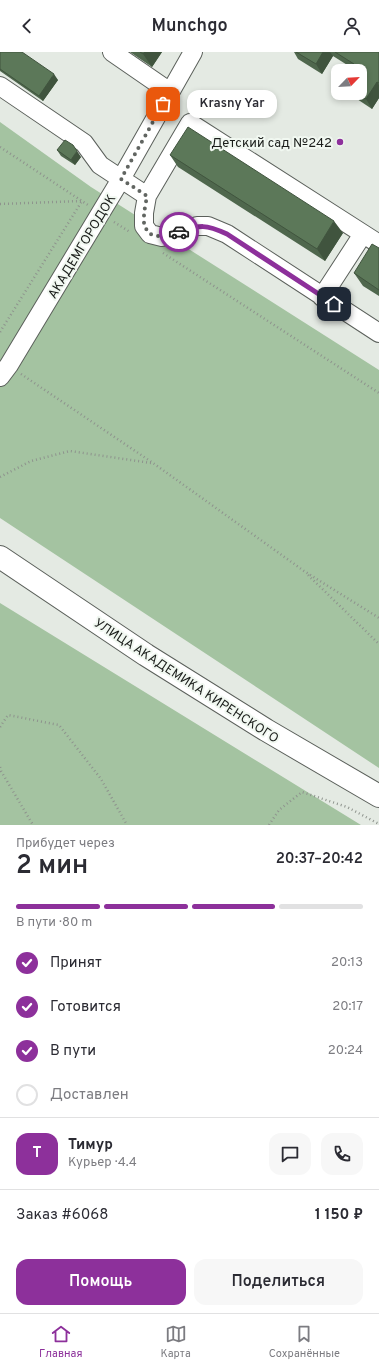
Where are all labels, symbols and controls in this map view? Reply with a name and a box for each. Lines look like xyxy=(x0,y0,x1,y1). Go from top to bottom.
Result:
icon: back xyxy=(16,15,38,37)
text: Munchgo xyxy=(151,15,228,38)
icon: person xyxy=(341,15,363,37)
north arrow xyxy=(331,64,367,100)
map controls xyxy=(331,64,367,100)
pin xyxy=(146,87,180,121)
callout: Krasny Yar xyxy=(187,90,277,118)
icon: bag xyxy=(152,93,174,115)
text: Krasny Yar xyxy=(199,96,265,112)
place label: Детский сад №242 xyxy=(211,136,332,152)
marker: Детский сад №242 xyxy=(335,137,345,147)
street label: АКАДЕМГОРОДОК xyxy=(45,192,120,302)
courier xyxy=(159,212,199,252)
icon: car xyxy=(168,221,190,243)
pin xyxy=(317,287,351,321)
icon: home xyxy=(323,293,345,315)
street label: УЛИЦА АКАДЕМИКА КИРЕНСКОГО xyxy=(91,616,281,747)
text: Прибудет через xyxy=(16,836,115,852)
text: 2 мин xyxy=(16,850,88,883)
text: 20:37–20:42 xyxy=(276,850,363,869)
text: В пути · 80 m xyxy=(16,915,92,931)
icon: check xyxy=(16,952,38,974)
text: Принят xyxy=(50,954,102,973)
text: 20:13 xyxy=(331,955,363,971)
icon: check xyxy=(16,996,38,1018)
text: Готовится xyxy=(50,998,121,1017)
text: 20:17 xyxy=(332,999,363,1015)
icon: check xyxy=(16,1040,38,1062)
text: В пути xyxy=(50,1042,96,1061)
text: 20:24 xyxy=(328,1043,363,1059)
text: Доставлен xyxy=(50,1086,129,1105)
button: chat xyxy=(269,1133,311,1175)
button: phone xyxy=(321,1133,363,1175)
text: Тимур xyxy=(68,1136,113,1155)
text: Т xyxy=(32,1144,42,1163)
text: Курьер · 4.4 xyxy=(68,1155,137,1171)
text: Заказ #6068 xyxy=(16,1206,108,1225)
text: 1 150 ₽ xyxy=(315,1206,363,1225)
button: Помощь xyxy=(16,1259,186,1305)
button: Поделиться xyxy=(194,1259,363,1305)
tab: Главная xyxy=(39,1323,83,1361)
tab: Карта xyxy=(161,1323,191,1361)
tab: Сохранённые xyxy=(269,1323,340,1361)

